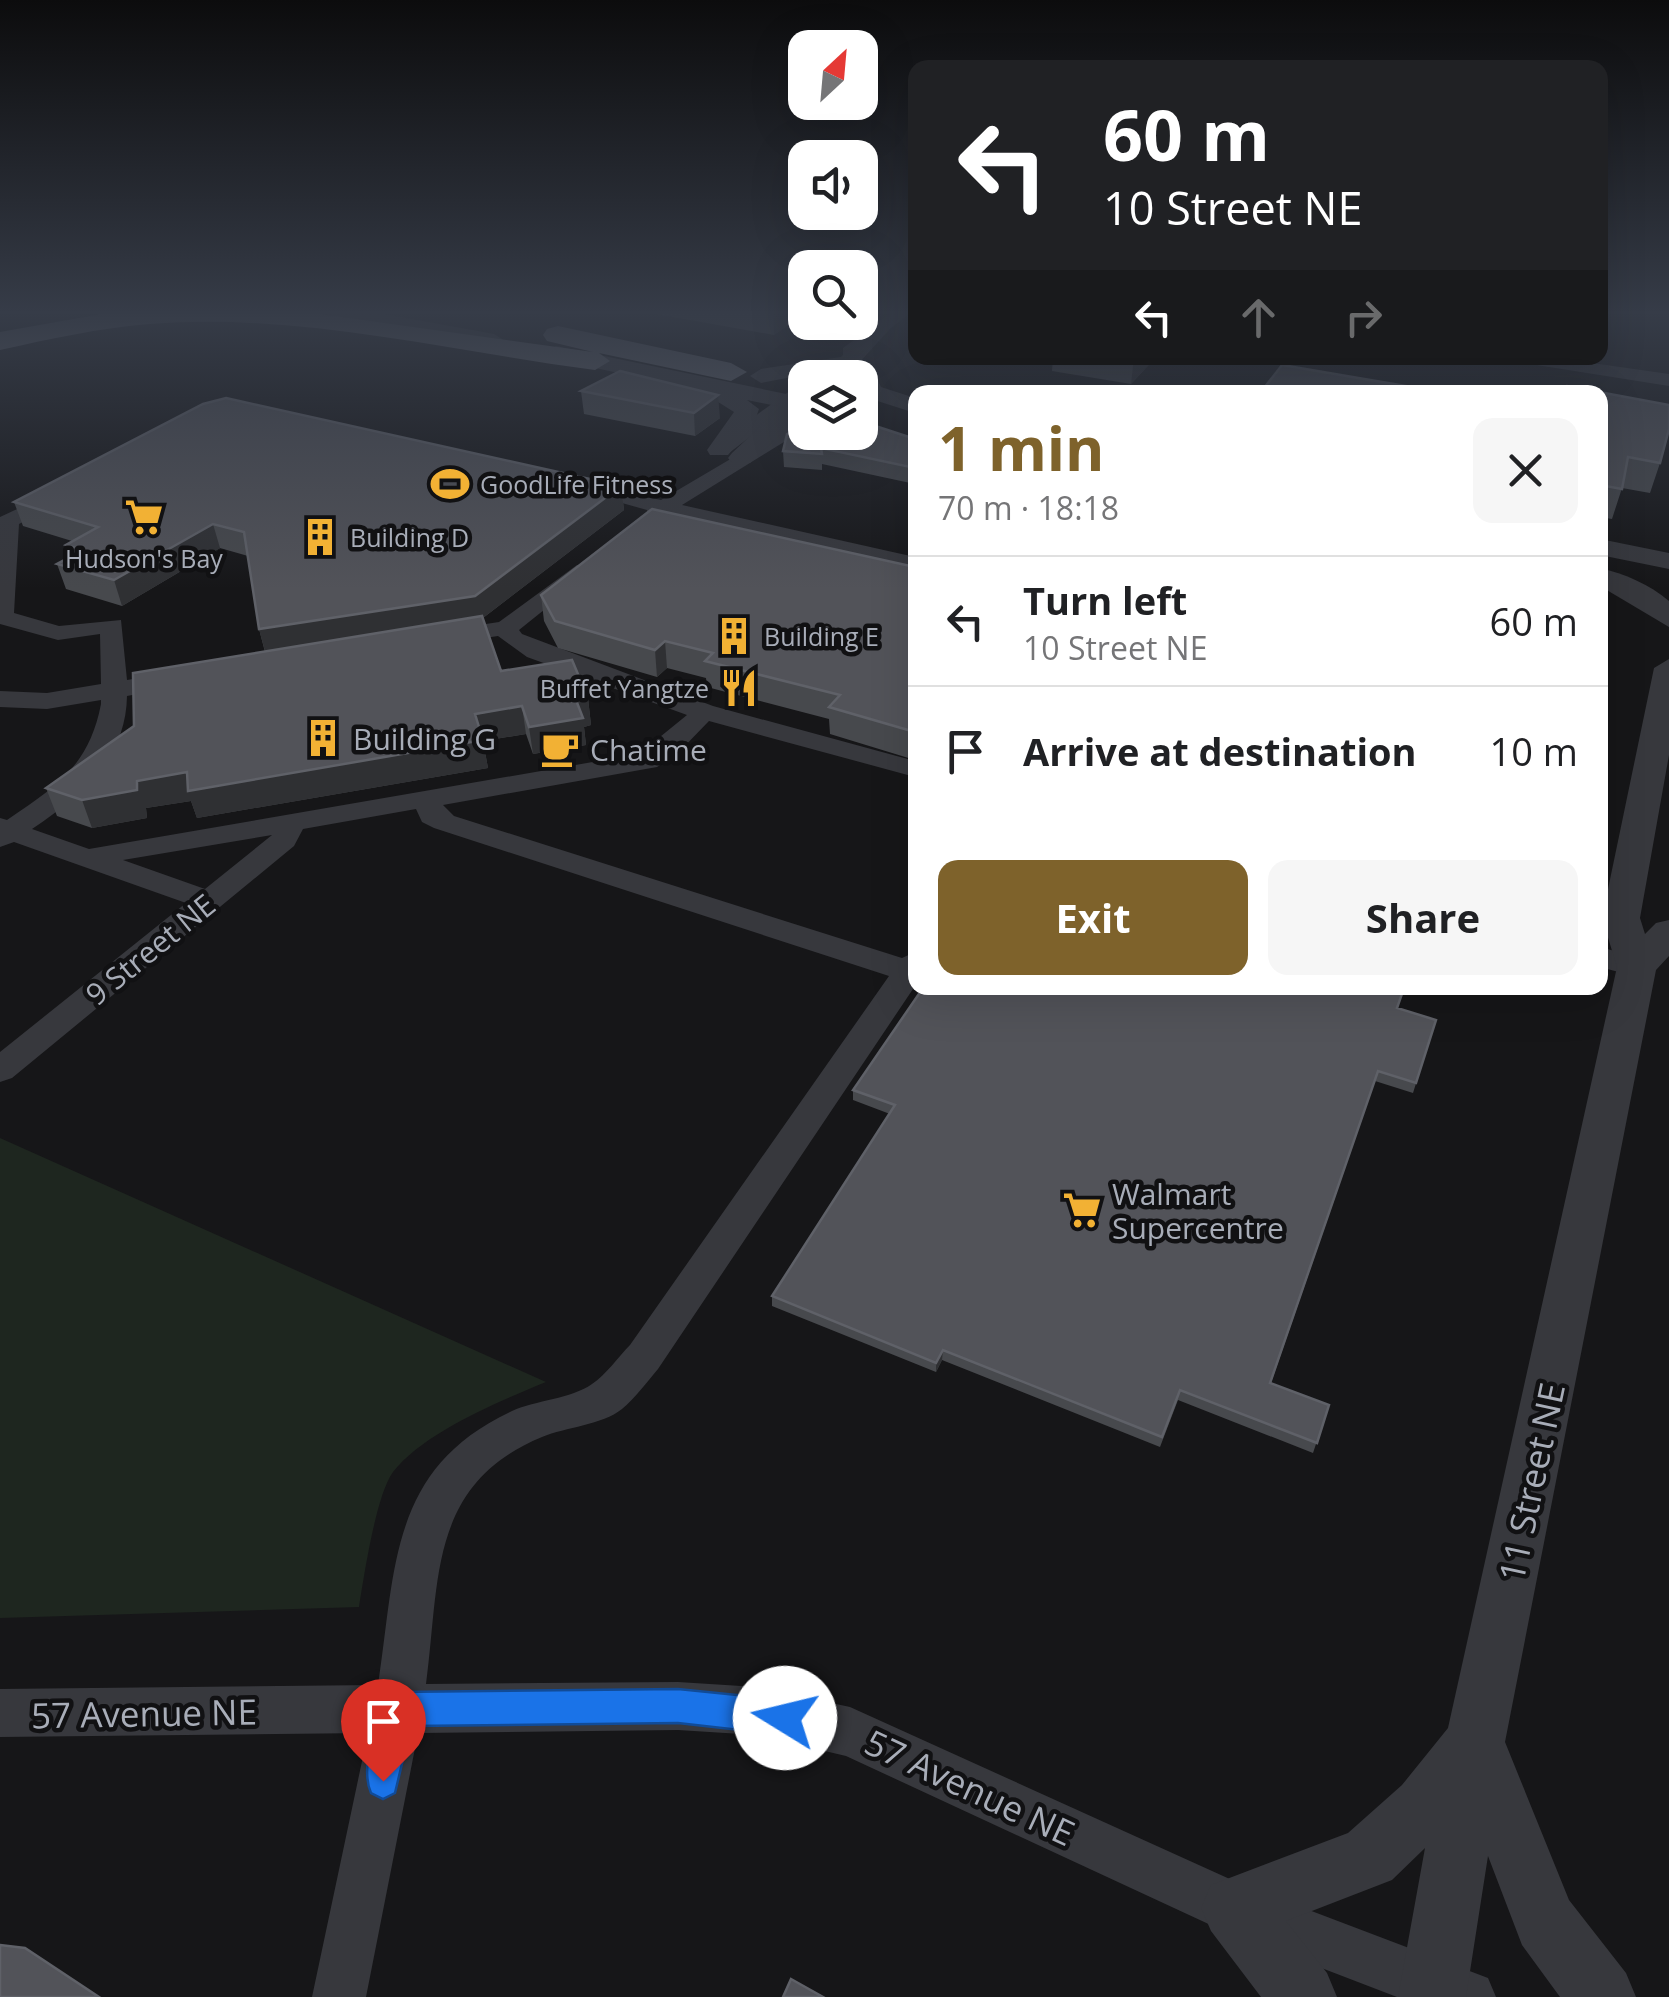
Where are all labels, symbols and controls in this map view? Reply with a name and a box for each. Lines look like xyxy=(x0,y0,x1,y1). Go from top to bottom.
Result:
north arrow xyxy=(788,30,878,120)
map controls xyxy=(788,30,878,450)
text: 60 m xyxy=(1103,86,1270,182)
icon: left xyxy=(938,100,1068,230)
button: sound xyxy=(788,140,878,230)
text: 10 Street NE xyxy=(1103,177,1362,238)
button: search xyxy=(788,250,878,340)
icon: left xyxy=(1126,290,1181,345)
icon: ahead xyxy=(1231,290,1286,345)
icon: right xyxy=(1336,290,1391,345)
button: layers xyxy=(788,360,878,450)
text: 1 min xyxy=(938,407,1105,489)
button: close xyxy=(1473,418,1578,523)
sports icon: GoodLife Fitness xyxy=(429,463,471,505)
place label: GoodLife Fitness xyxy=(480,467,673,501)
text: 70 m · 18:18 xyxy=(938,486,1119,529)
supermarket icon: Hudson's Bay xyxy=(123,496,165,538)
building icon: Building D xyxy=(299,516,341,558)
place label: Building D xyxy=(350,520,469,554)
place label: Hudson's Bay xyxy=(65,541,223,575)
text: Turn left xyxy=(1023,574,1187,626)
icon: left xyxy=(938,594,993,649)
text: 60 m xyxy=(1489,595,1578,647)
building icon: Building E xyxy=(713,615,755,657)
place label: Building E xyxy=(764,619,879,653)
text: 10 Street NE xyxy=(1023,626,1207,669)
restaurant icon: Buffet Yangtze xyxy=(718,667,760,709)
place label: Buffet Yangtze xyxy=(540,671,709,705)
building icon: Building G xyxy=(302,717,344,759)
place label: Building G xyxy=(353,718,496,759)
icon: arrive xyxy=(938,724,993,779)
text: Arrive at destination xyxy=(1023,725,1417,777)
text: 10 m xyxy=(1489,725,1578,777)
cafe icon: Chatime xyxy=(539,728,581,770)
place label: Chatime xyxy=(590,729,707,770)
button: Exit xyxy=(938,860,1248,975)
button: Share xyxy=(1268,860,1578,975)
street label: 9 Street NE xyxy=(77,884,223,1014)
place label: Walmart Supercentre xyxy=(1112,1173,1284,1248)
supermarket icon: Walmart Supercentre xyxy=(1061,1189,1103,1231)
street label: 11 Street NE xyxy=(1487,1378,1575,1586)
position arrow xyxy=(733,1666,837,1770)
pin xyxy=(341,1679,426,1782)
street label: 57 Avenue NE xyxy=(31,1688,257,1738)
icon: arrive xyxy=(356,1694,411,1749)
street label: 57 Avenue NE xyxy=(858,1718,1082,1856)

